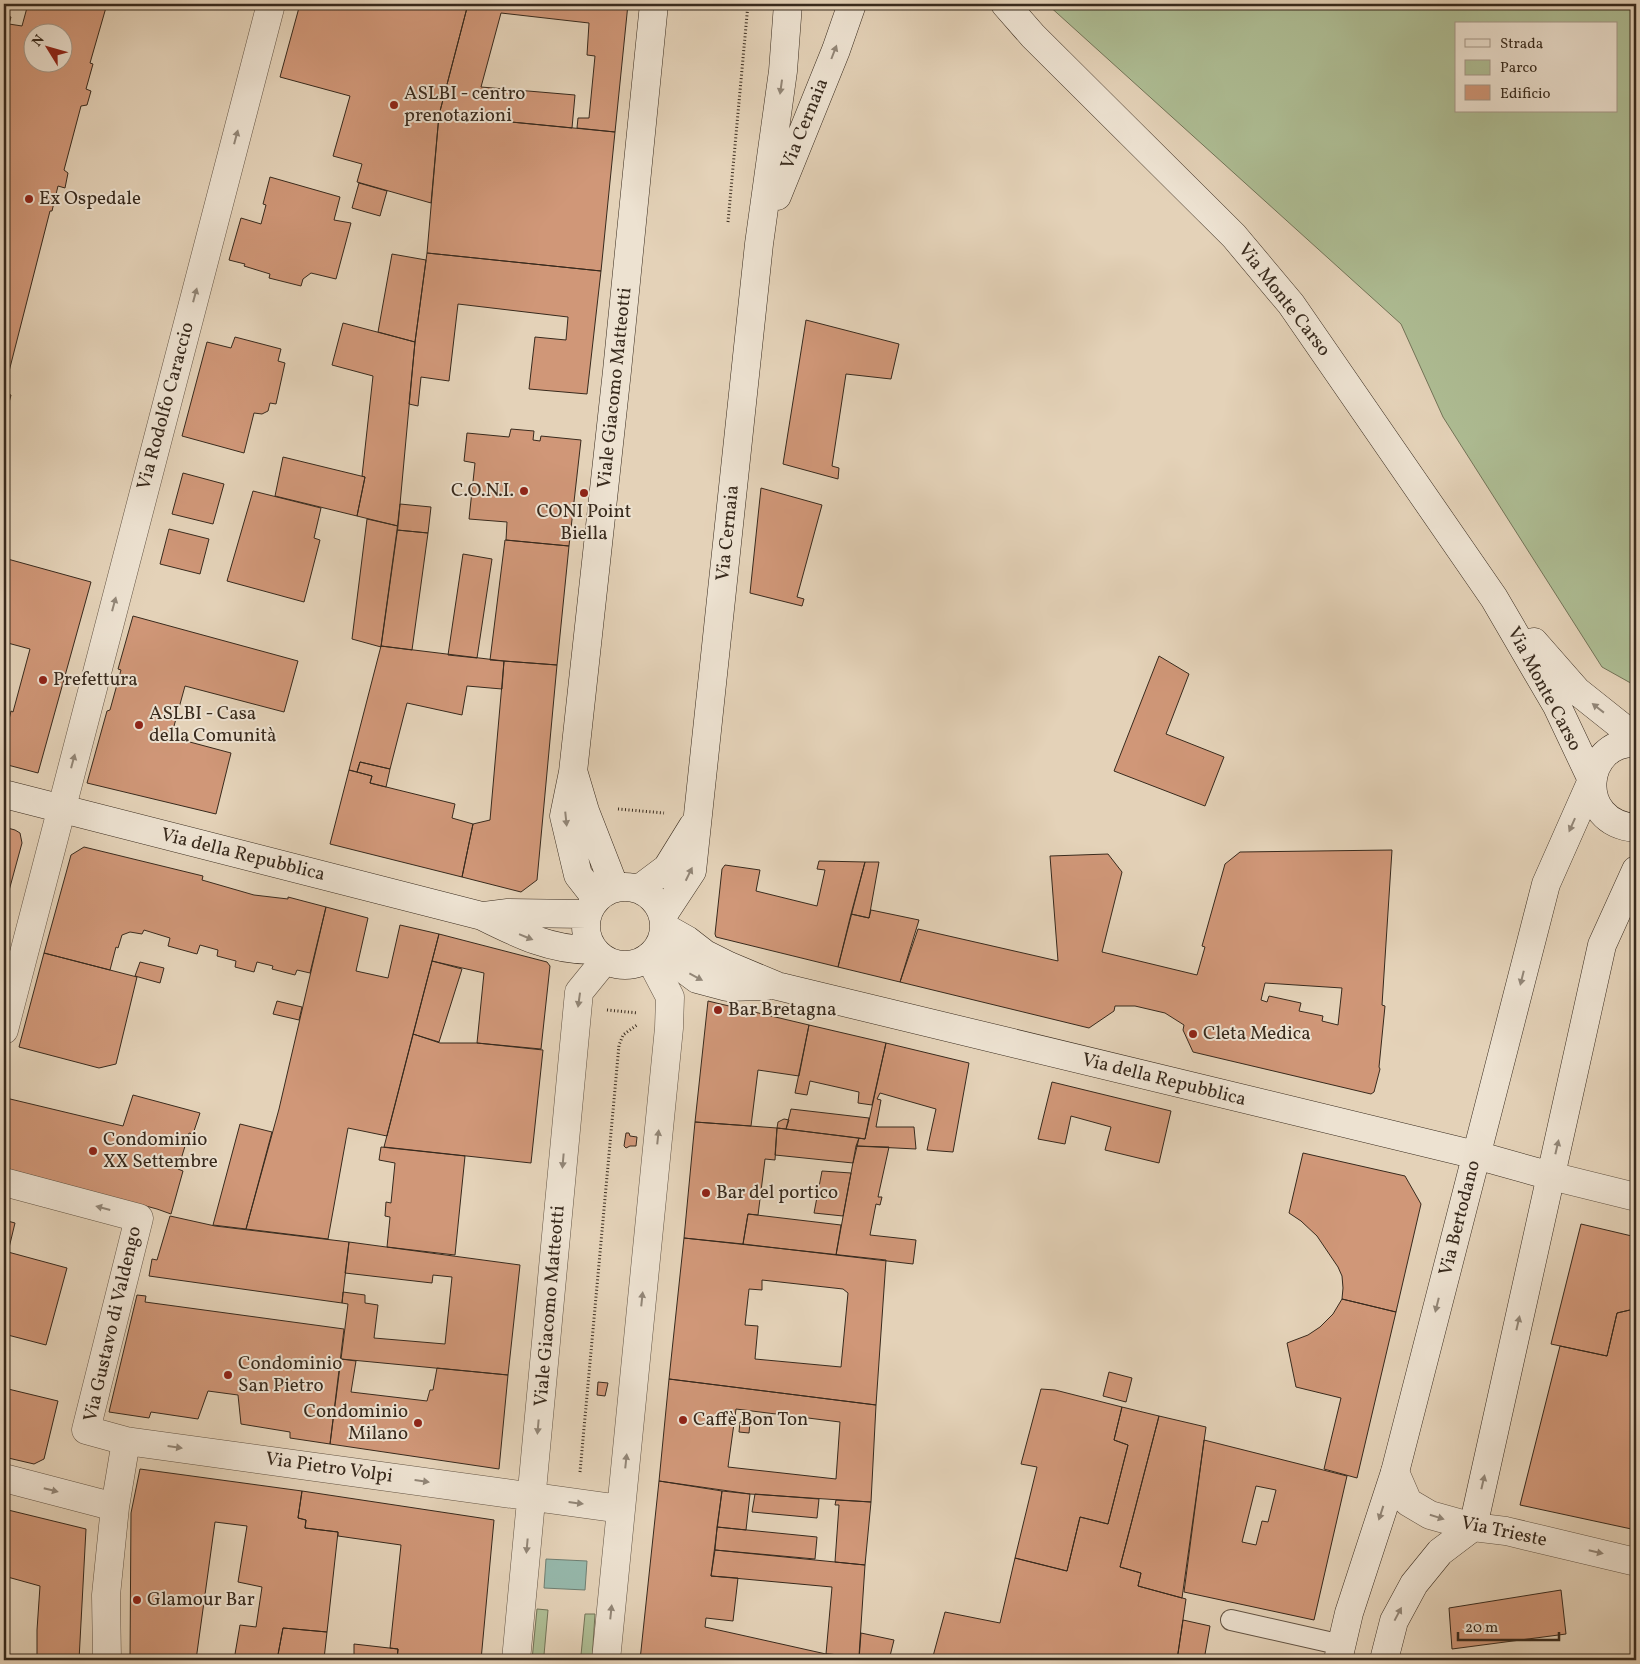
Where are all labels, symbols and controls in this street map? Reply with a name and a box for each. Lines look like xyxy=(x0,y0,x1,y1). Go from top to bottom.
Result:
north arrow xyxy=(22,22,72,72)
legend xyxy=(1455,22,1618,112)
text: N xyxy=(28,31,49,51)
text: Strada xyxy=(1500,34,1543,55)
one-way arrow xyxy=(831,45,839,60)
text: Parco xyxy=(1500,58,1537,79)
street label: Via Cernaia xyxy=(775,74,835,174)
one-way arrow xyxy=(776,79,784,95)
place label: ASLBI - centro prenotazioni xyxy=(404,81,525,129)
text: Edificio xyxy=(1500,84,1551,105)
marker: ASLBI - centro prenotazioni xyxy=(388,99,400,111)
one-way arrow xyxy=(232,130,240,145)
place label: Ex Ospedale xyxy=(39,186,141,212)
marker: Ex Ospedale xyxy=(23,193,35,205)
street label: Via Monte Carso xyxy=(1232,238,1336,362)
street label: Viale Giacomo Matteotti xyxy=(592,286,639,490)
one-way arrow xyxy=(191,287,199,302)
street label: Via Rodolfo Caraccio xyxy=(131,319,201,493)
place label: C.O.N.I. xyxy=(451,478,514,504)
street label: Via Cernaia xyxy=(710,484,746,582)
marker: C.O.N.I. xyxy=(518,485,530,497)
marker: CONI Point Biella xyxy=(578,487,590,499)
place label: CONI Point Biella xyxy=(536,499,632,547)
one-way arrow xyxy=(110,597,118,612)
street label: Via Monte Carso xyxy=(1500,622,1588,756)
place label: Prefettura xyxy=(53,667,138,693)
marker: Prefettura xyxy=(37,674,49,686)
place label: ASLBI - Casa della Comunità xyxy=(149,701,277,749)
one-way arrow xyxy=(1592,702,1605,713)
marker: ASLBI - Casa della Comunità xyxy=(133,719,145,731)
one-way arrow xyxy=(69,754,77,769)
one-way arrow xyxy=(562,812,570,828)
one-way arrow xyxy=(1568,818,1576,832)
street label: Via della Repubblica xyxy=(158,822,328,888)
one-way arrow xyxy=(684,867,693,882)
one-way arrow xyxy=(519,933,534,941)
one-way arrow xyxy=(1517,971,1525,986)
one-way arrow xyxy=(689,973,704,981)
one-way arrow xyxy=(575,992,583,1008)
place label: Bar Bretagna xyxy=(728,997,837,1023)
marker: Bar Bretagna xyxy=(712,1004,724,1016)
place label: Cleta Medica xyxy=(1203,1021,1311,1047)
marker: Cleta Medica xyxy=(1187,1028,1199,1040)
street label: Via della Repubblica xyxy=(1079,1047,1249,1113)
place label: Condominio XX Settembre xyxy=(103,1127,218,1175)
one-way arrow xyxy=(654,1129,662,1145)
one-way arrow xyxy=(1553,1140,1561,1155)
marker: Condominio XX Settembre xyxy=(87,1145,99,1157)
one-way arrow xyxy=(559,1153,567,1169)
street label: Via Bertodano xyxy=(1433,1158,1487,1278)
place label: Bar del portico xyxy=(716,1180,838,1206)
marker: Bar del portico xyxy=(700,1187,712,1199)
one-way arrow xyxy=(95,1204,110,1212)
street label: Viale Giacomo Matteotti xyxy=(528,1204,572,1408)
street label: Via Gustavo di Valdengo xyxy=(78,1224,148,1424)
one-way arrow xyxy=(638,1291,646,1307)
one-way arrow xyxy=(1433,1298,1441,1313)
one-way arrow xyxy=(1514,1315,1522,1331)
place label: Condominio San Pietro xyxy=(238,1351,342,1399)
marker: Condominio San Pietro xyxy=(222,1369,234,1381)
place label: Condominio Milano xyxy=(304,1399,408,1447)
place label: Caffè Bon Ton xyxy=(693,1407,808,1433)
marker: Caffè Bon Ton xyxy=(677,1414,689,1426)
marker: Condominio Milano xyxy=(412,1417,424,1429)
one-way arrow xyxy=(534,1420,542,1436)
one-way arrow xyxy=(167,1443,183,1451)
street label: Via Pietro Volpi xyxy=(264,1446,395,1490)
one-way arrow xyxy=(622,1452,630,1468)
one-way arrow xyxy=(1479,1474,1487,1489)
one-way arrow xyxy=(415,1477,431,1485)
one-way arrow xyxy=(44,1486,59,1494)
one-way arrow xyxy=(569,1499,585,1507)
one-way arrow xyxy=(1377,1505,1385,1520)
street label: Via Trieste xyxy=(1459,1510,1549,1554)
one-way arrow xyxy=(1430,1513,1445,1521)
one-way arrow xyxy=(523,1538,531,1554)
one-way arrow xyxy=(1588,1548,1603,1556)
place label: Glamour Bar xyxy=(147,1587,255,1613)
marker: Glamour Bar xyxy=(131,1594,143,1606)
one-way arrow xyxy=(607,1603,615,1619)
one-way arrow xyxy=(1394,1607,1402,1621)
scale bar xyxy=(1458,1609,1559,1641)
text: 20 m xyxy=(1465,1618,1498,1639)

